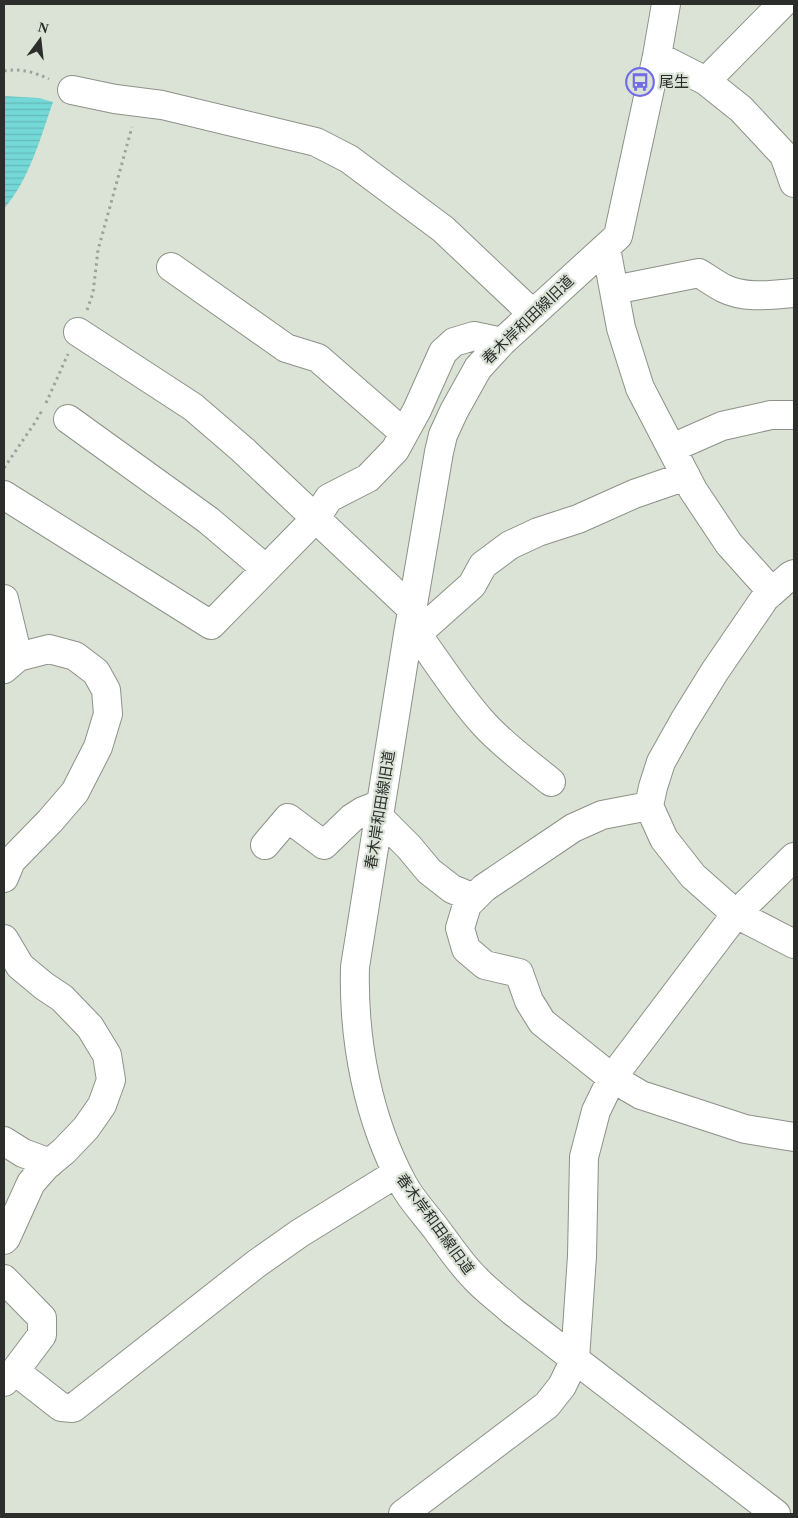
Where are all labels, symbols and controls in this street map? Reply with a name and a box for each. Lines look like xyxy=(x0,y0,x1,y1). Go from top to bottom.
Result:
north arrow xyxy=(15,15,65,65)
text: N xyxy=(36,19,50,36)
bus stop icon: 尾生 xyxy=(625,67,655,97)
place label: 尾生 xyxy=(659,74,689,90)
street label: 春木岸和田線旧道 xyxy=(479,273,577,367)
street label: 春木岸和田線旧道 xyxy=(363,749,397,871)
street label: 春木岸和田線旧道 xyxy=(393,1171,477,1277)

